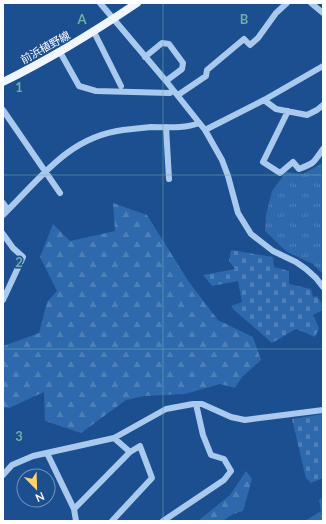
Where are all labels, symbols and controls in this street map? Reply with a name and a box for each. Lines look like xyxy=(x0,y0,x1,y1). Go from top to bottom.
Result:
text: A xyxy=(76,11,87,27)
text: B xyxy=(240,11,249,27)
street label: 前浜植野線 xyxy=(18,28,72,66)
text: 1 xyxy=(15,79,23,95)
text: 2 xyxy=(15,254,23,270)
text: 3 xyxy=(15,428,23,444)
north arrow xyxy=(16,468,56,508)
text: N xyxy=(34,490,47,505)

